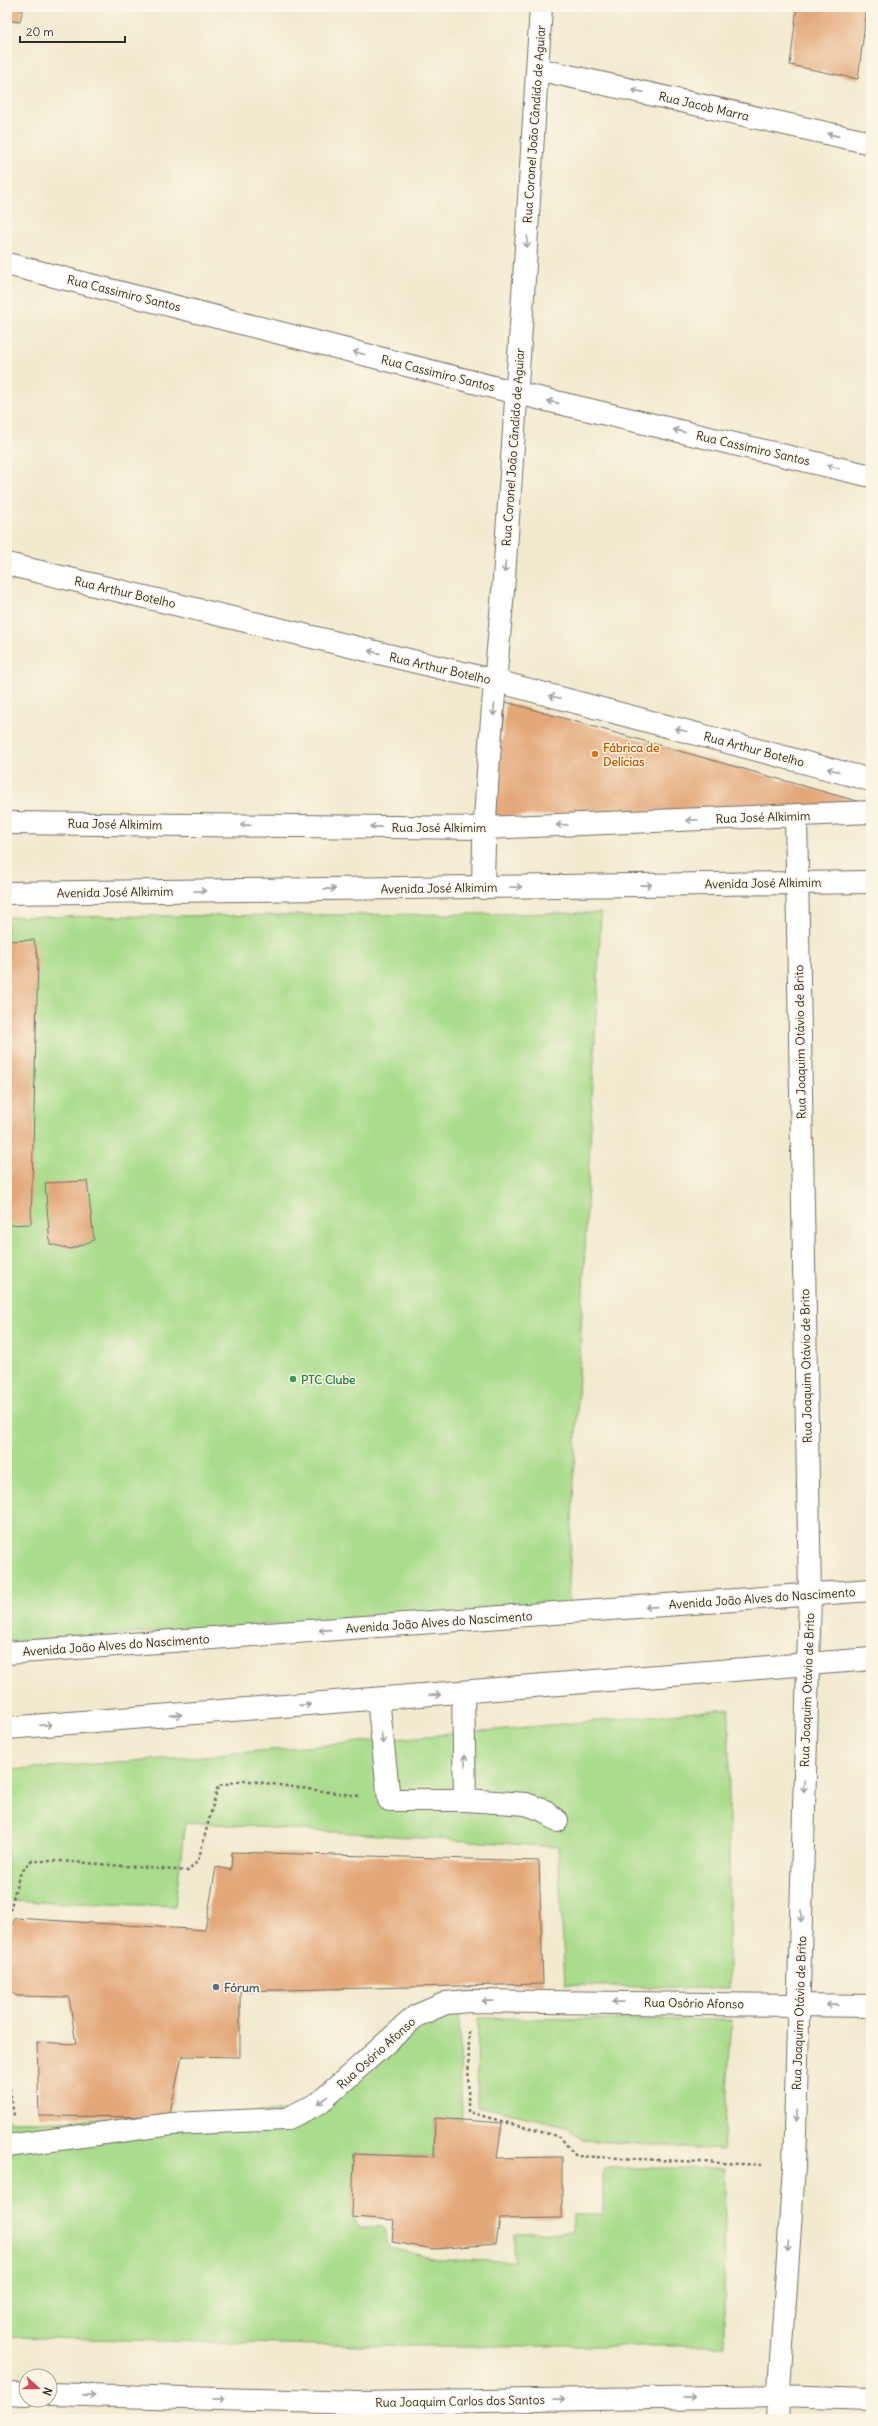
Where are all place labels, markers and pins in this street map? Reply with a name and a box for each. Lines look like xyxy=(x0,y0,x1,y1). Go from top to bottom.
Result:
place label: Fábrica de Delícias xyxy=(603,740,660,769)
marker: Fábrica de Delícias xyxy=(590,749,600,759)
place label: PTC Clube xyxy=(301,1372,356,1387)
marker: PTC Clube xyxy=(288,1374,298,1384)
place label: Fórum xyxy=(224,1980,260,1995)
marker: Fórum xyxy=(211,1982,221,1992)

